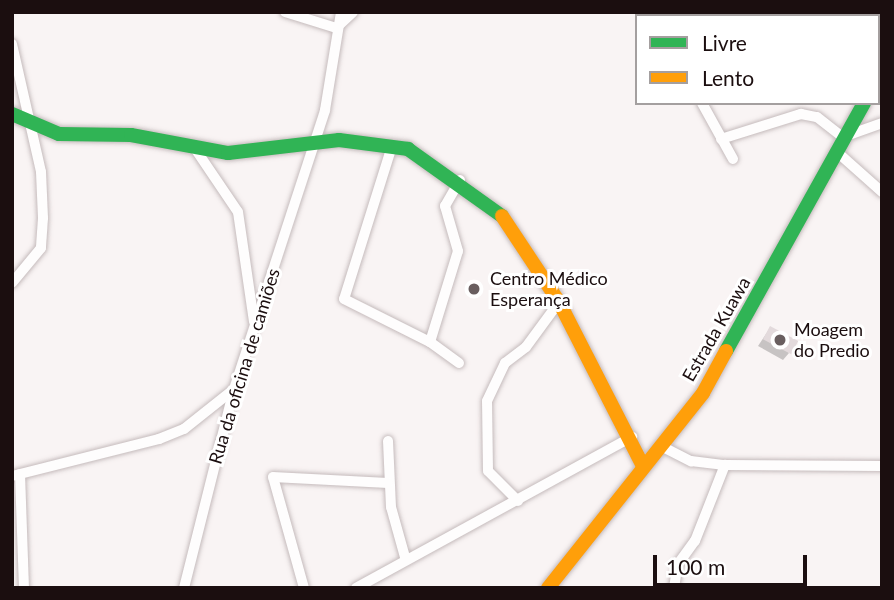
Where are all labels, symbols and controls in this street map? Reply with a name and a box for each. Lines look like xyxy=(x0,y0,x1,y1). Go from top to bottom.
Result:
legend xyxy=(635,14,880,105)
text: Livre xyxy=(702,30,747,55)
text: Lento xyxy=(702,65,754,90)
street label: Rua da oficina de camiões xyxy=(204,266,284,466)
place label: Centro Médico Esperança xyxy=(490,268,608,310)
street label: Estrada Kuawa xyxy=(677,273,755,385)
marker: Centro Médico Esperança xyxy=(464,279,484,299)
place label: Moagem do Predio xyxy=(794,319,870,362)
marker: Moagem do Predio xyxy=(772,332,788,348)
scale bar xyxy=(656,540,810,584)
text: 100 m xyxy=(666,554,725,579)

